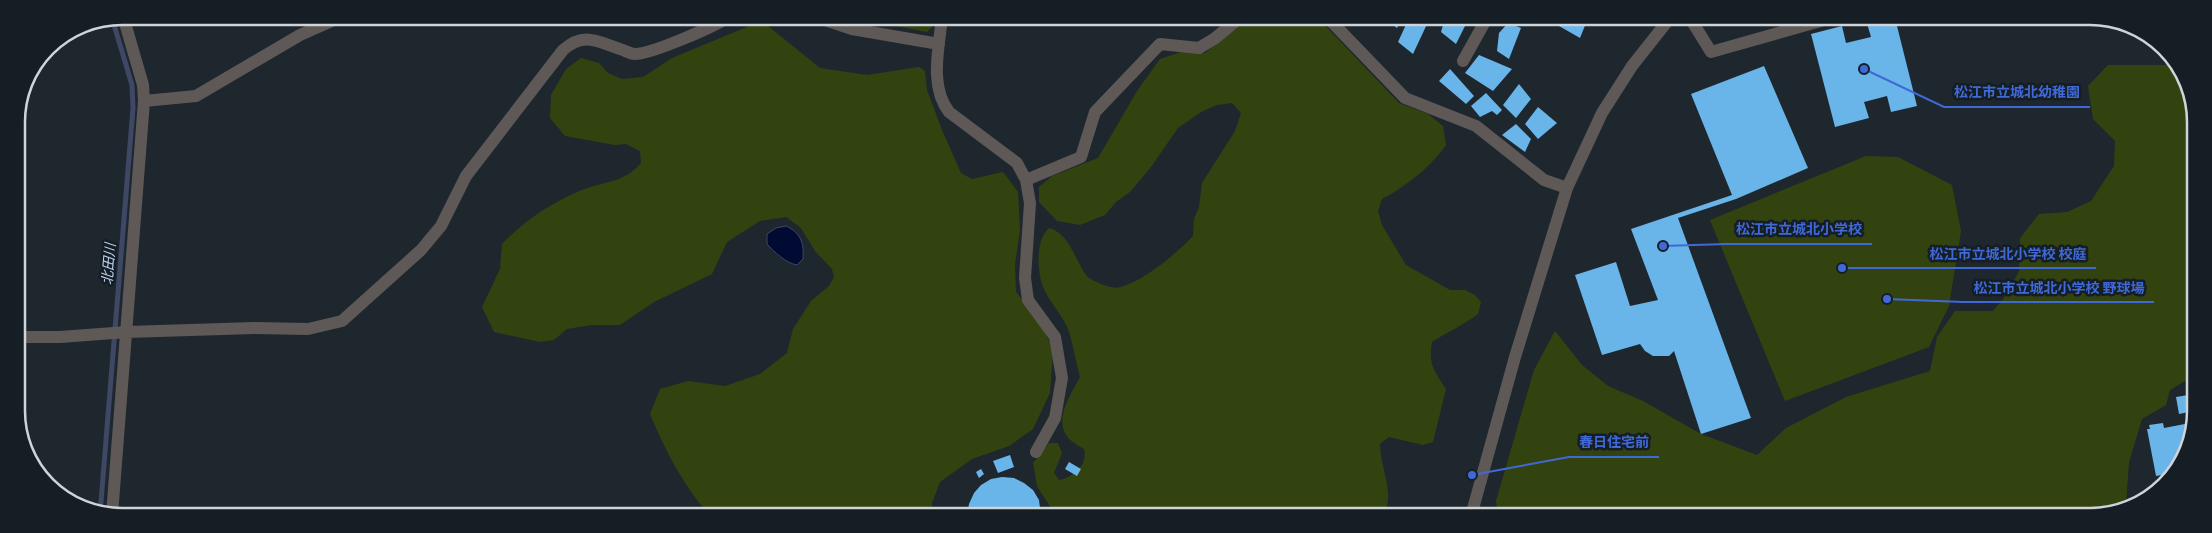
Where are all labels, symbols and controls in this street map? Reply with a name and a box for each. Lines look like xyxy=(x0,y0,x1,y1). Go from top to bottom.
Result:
callout: 松江市立城北幼稚園 xyxy=(1944,78,2090,107)
text: 松江市立城北幼稚園 xyxy=(1954,84,2080,101)
callout: 松江市立城北小学校 xyxy=(1726,215,1872,244)
text: 松江市立城北小学校 xyxy=(1736,221,1862,238)
callout: 松江市立城北小学校 校庭 xyxy=(1919,239,2096,268)
water label: 北田川 xyxy=(99,240,119,286)
text: 松江市立城北小学校 校庭 xyxy=(1930,246,2086,263)
callout: 松江市立城北小学校 野球場 xyxy=(1963,273,2154,302)
text: 松江市立城北小学校 野球場 xyxy=(1974,280,2144,297)
callout: 春日住宅前 xyxy=(1569,428,1659,457)
text: 春日住宅前 xyxy=(1579,434,1649,451)

